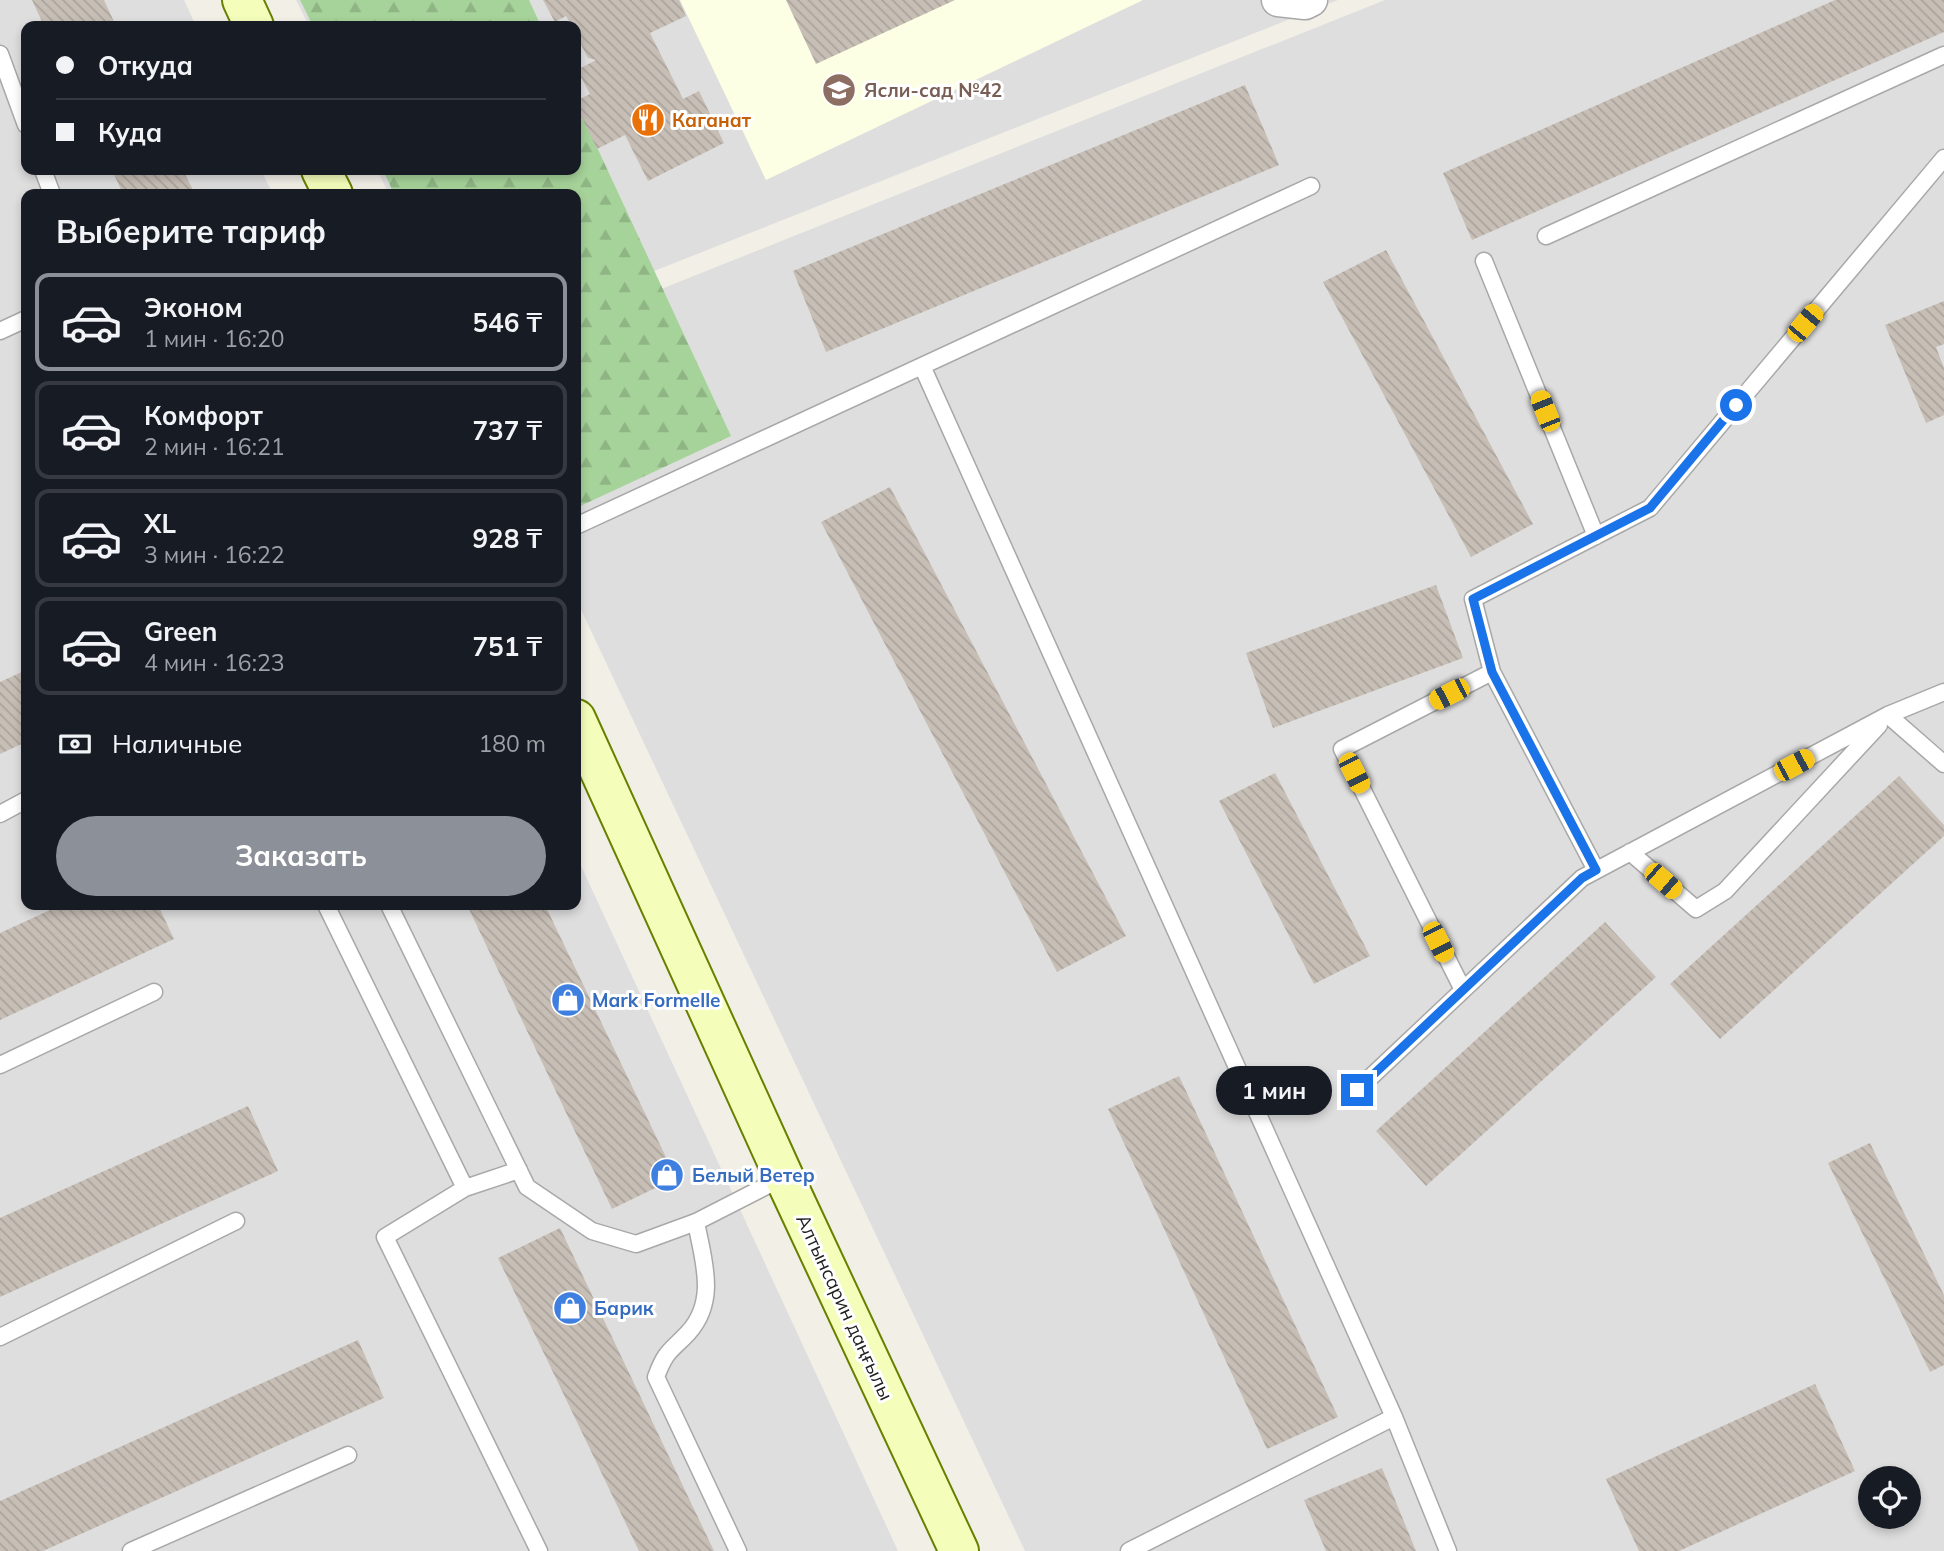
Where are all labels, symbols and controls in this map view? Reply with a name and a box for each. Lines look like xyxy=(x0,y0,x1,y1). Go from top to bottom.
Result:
text: Откуда xyxy=(98,49,193,82)
school or university icon: Ясли-сад №42 xyxy=(820,71,858,109)
place label: Ясли-сад №42 xyxy=(864,78,1002,102)
restaurant icon: Каганат xyxy=(629,101,667,139)
place label: Каганат xyxy=(672,108,752,132)
text: Куда xyxy=(98,116,162,149)
text: Выберите тариф xyxy=(56,211,326,251)
icon: car xyxy=(60,291,123,354)
text: Эконом xyxy=(144,291,243,324)
car xyxy=(1784,300,1827,346)
text: 546 ₸ xyxy=(472,306,542,339)
text: 1 мин · 16:20 xyxy=(144,324,284,353)
car xyxy=(1528,388,1563,434)
route start xyxy=(1720,389,1752,421)
icon: car xyxy=(60,399,123,462)
text: Комфорт xyxy=(144,399,263,432)
text: 737 ₸ xyxy=(472,414,542,447)
text: 2 мин · 16:21 xyxy=(144,432,284,461)
icon: car xyxy=(60,507,123,570)
text: XL xyxy=(144,507,176,540)
text: 928 ₸ xyxy=(472,522,542,555)
text: 3 мин · 16:22 xyxy=(144,540,284,569)
icon: car xyxy=(60,615,123,678)
text: Green xyxy=(144,615,217,648)
text: 751 ₸ xyxy=(472,630,542,663)
text: 4 мин · 16:23 xyxy=(144,648,284,677)
car xyxy=(1426,675,1473,713)
icon: cash xyxy=(56,725,94,763)
text: Наличные xyxy=(112,727,242,760)
text: 180 m xyxy=(478,729,546,758)
car xyxy=(1771,746,1818,784)
car xyxy=(1336,750,1373,796)
button: Заказать xyxy=(56,816,546,896)
car xyxy=(1641,859,1686,903)
car xyxy=(1420,919,1457,965)
shop icon: Mark Formelle xyxy=(549,981,587,1019)
place label: Mark Formelle xyxy=(592,988,721,1012)
callout: 1 мин xyxy=(1217,1066,1332,1114)
route end xyxy=(1341,1074,1373,1106)
text: 1 мин xyxy=(1242,1076,1306,1105)
shop icon: Белый Ветер xyxy=(648,1156,686,1194)
place label: Белый Ветер xyxy=(692,1163,815,1187)
street label: Алтынсарин даңғылы xyxy=(791,1210,899,1404)
shop icon: Барик xyxy=(551,1289,589,1327)
place label: Барик xyxy=(594,1296,654,1320)
map controls xyxy=(1858,1466,1921,1529)
button: locate xyxy=(1858,1466,1921,1529)

